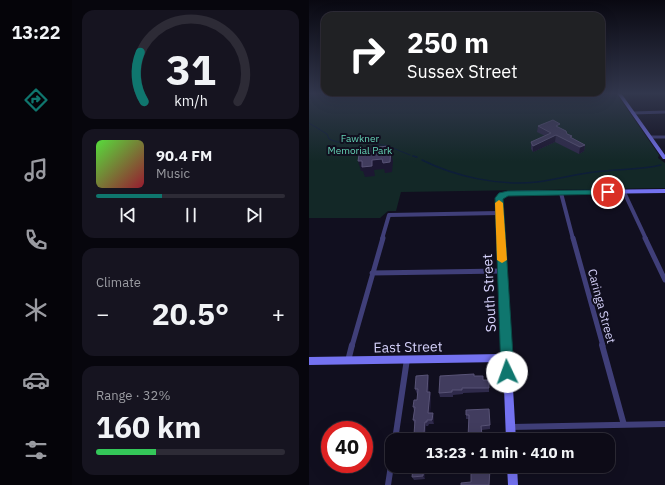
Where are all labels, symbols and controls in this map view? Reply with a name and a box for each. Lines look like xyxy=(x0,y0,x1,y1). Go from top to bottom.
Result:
text: 13:22 xyxy=(11,21,61,44)
text: 250 m xyxy=(407,24,489,61)
icon: right xyxy=(341,28,393,80)
text: 31 xyxy=(166,42,215,96)
text: Sussex Street xyxy=(407,60,518,83)
icon: directions xyxy=(22,86,50,114)
text: km/h xyxy=(174,91,207,110)
park label: Fawkner Memorial Park xyxy=(328,132,393,157)
text: 90.4 FM xyxy=(156,146,212,165)
icon: music xyxy=(22,156,50,184)
text: Music xyxy=(156,165,190,182)
pin xyxy=(591,175,625,209)
icon: arrive xyxy=(597,181,619,203)
icon: previous xyxy=(117,204,139,226)
icon: pause xyxy=(180,204,202,226)
icon: next xyxy=(243,204,265,226)
icon: phone xyxy=(22,226,50,254)
street label: South Street xyxy=(478,253,500,333)
street label: Caringa Street xyxy=(585,267,619,345)
text: Climate xyxy=(96,274,141,291)
text: 20.5° xyxy=(152,294,229,333)
icon: climate xyxy=(22,296,50,324)
text: − xyxy=(96,299,109,328)
text: + xyxy=(272,299,285,328)
street label: East Street xyxy=(373,337,443,357)
position arrow xyxy=(486,351,528,393)
icon: car xyxy=(22,366,50,394)
text: Range · 32% xyxy=(96,387,170,404)
text: 160 km xyxy=(96,407,201,446)
speed limit sign: 40 xyxy=(321,421,373,473)
icon: filters xyxy=(22,436,50,464)
text: 13:23 · 1 min · 410 m xyxy=(426,443,574,462)

